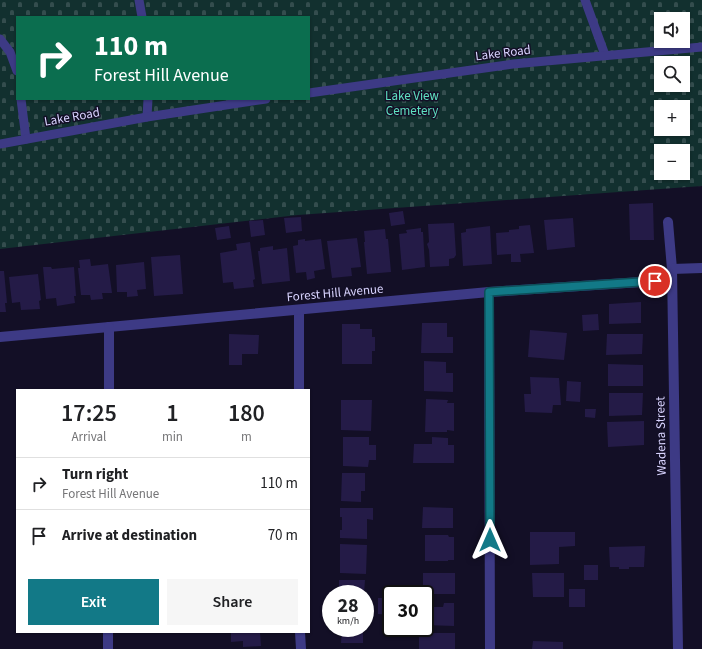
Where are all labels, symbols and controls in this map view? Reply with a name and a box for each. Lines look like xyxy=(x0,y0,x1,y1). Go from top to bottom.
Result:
map controls xyxy=(654,12,690,180)
button: sound xyxy=(654,12,690,48)
text: 110 m xyxy=(94,26,168,66)
icon: right xyxy=(28,32,80,84)
street label: Lake Road xyxy=(474,41,532,65)
button: search xyxy=(654,56,690,92)
text: Forest Hill Avenue xyxy=(94,63,229,88)
park label: Lake View Cemetery xyxy=(385,87,440,120)
button: + xyxy=(654,100,690,136)
street label: Lake Road xyxy=(43,103,101,131)
button: − xyxy=(654,144,690,180)
pin xyxy=(638,264,672,298)
icon: arrive xyxy=(644,270,666,292)
street label: Forest Hill Avenue xyxy=(286,280,384,306)
text: 17:25 xyxy=(61,396,117,431)
text: 1 xyxy=(166,396,179,431)
text: 180 xyxy=(228,396,265,431)
street label: Wadena Street xyxy=(651,396,671,476)
text: Arrival xyxy=(71,428,106,446)
text: min xyxy=(162,428,183,446)
text: m xyxy=(241,428,252,446)
text: Turn right xyxy=(62,464,128,485)
icon: right xyxy=(28,473,50,495)
text: 110 m xyxy=(260,473,298,494)
text: Forest Hill Avenue xyxy=(62,485,159,503)
position arrow xyxy=(469,519,511,561)
icon: arrive xyxy=(28,525,50,547)
text: Arrive at destination xyxy=(62,525,197,546)
text: 70 m xyxy=(268,525,298,546)
button: Exit xyxy=(28,579,159,625)
button: Share xyxy=(167,579,298,625)
speed limit sign: 30 xyxy=(382,585,434,637)
text: 28 xyxy=(337,592,359,620)
text: km/h xyxy=(337,614,359,628)

